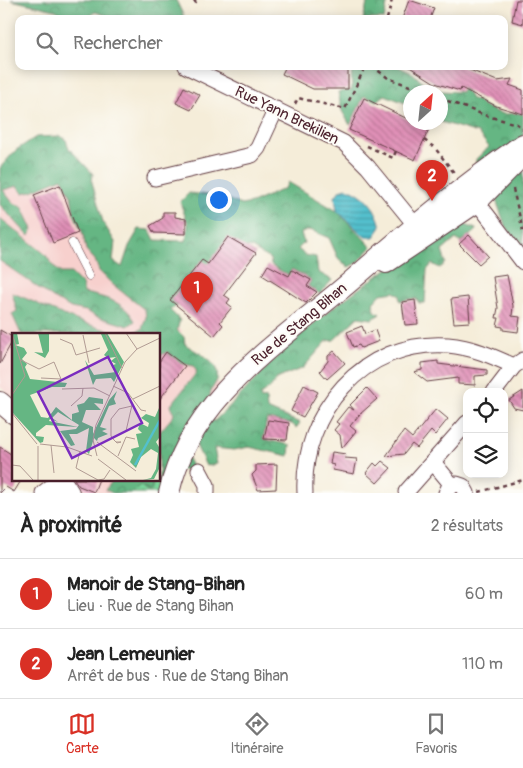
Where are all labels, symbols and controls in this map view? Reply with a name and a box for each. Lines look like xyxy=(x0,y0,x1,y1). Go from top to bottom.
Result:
search box xyxy=(15,15,508,70)
icon: search xyxy=(33,29,61,57)
text: Rechercher xyxy=(73,31,163,55)
street label: Rue Yann Brekilien xyxy=(232,82,342,149)
north arrow xyxy=(403,85,448,130)
pin: 2 xyxy=(416,160,448,201)
your location xyxy=(206,187,232,213)
pin: 1 xyxy=(181,272,213,313)
street label: Rue de Stang Bihan xyxy=(248,279,351,370)
inset map xyxy=(12,333,160,480)
map controls xyxy=(463,388,508,478)
button: locate xyxy=(463,388,508,433)
button: layers xyxy=(463,433,508,478)
text: À proximité xyxy=(20,512,123,539)
text: 2 résultats xyxy=(431,516,503,536)
text: Manoir de Stang-Bihan xyxy=(67,572,245,596)
text: 1 xyxy=(33,584,39,604)
text: 60 m xyxy=(465,584,503,604)
text: Lieu · Rue de Stang Bihan xyxy=(67,596,234,616)
text: Jean Lemeunier xyxy=(67,642,195,666)
text: 2 xyxy=(32,654,40,674)
text: 110 m xyxy=(462,654,503,674)
text: Arrêt de bus · Rue de Stang Bihan xyxy=(67,666,289,686)
tab: Carte xyxy=(66,710,99,757)
tab: Itinéraire xyxy=(231,710,283,757)
tab: Favoris xyxy=(415,710,457,757)

